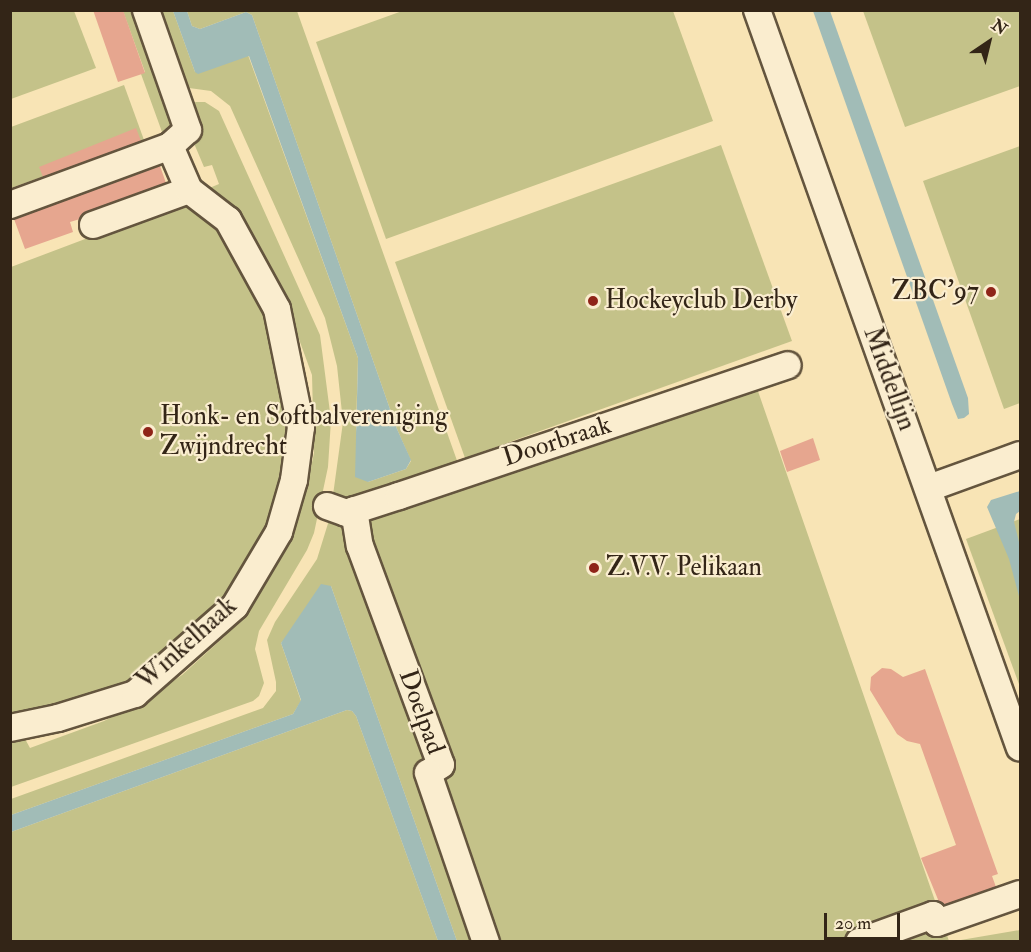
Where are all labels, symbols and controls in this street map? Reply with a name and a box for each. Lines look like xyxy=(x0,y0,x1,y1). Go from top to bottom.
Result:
north arrow xyxy=(959,12,1019,72)
text: N xyxy=(988,15,1011,40)
place label: ZBC'97 xyxy=(892,276,979,308)
place label: Hockeyclub Derby xyxy=(605,285,798,317)
marker: ZBC'97 xyxy=(984,285,998,299)
marker: Hockeyclub Derby xyxy=(586,294,600,308)
street label: Middellijn xyxy=(856,323,922,435)
place label: Honk- en Softbalvereniging Zwijndrecht xyxy=(160,401,448,462)
street label: Doorbraak xyxy=(499,410,615,474)
marker: Honk- en Softbalvereniging Zwijndrecht xyxy=(141,425,155,439)
place label: Z.V.V. Pelikaan xyxy=(606,552,762,584)
marker: Z.V.V. Pelikaan xyxy=(587,561,601,575)
street label: Winkelhaak xyxy=(131,591,243,697)
street label: Doelpad xyxy=(391,665,451,759)
scale bar xyxy=(827,901,904,939)
text: 20 m xyxy=(835,912,871,935)

